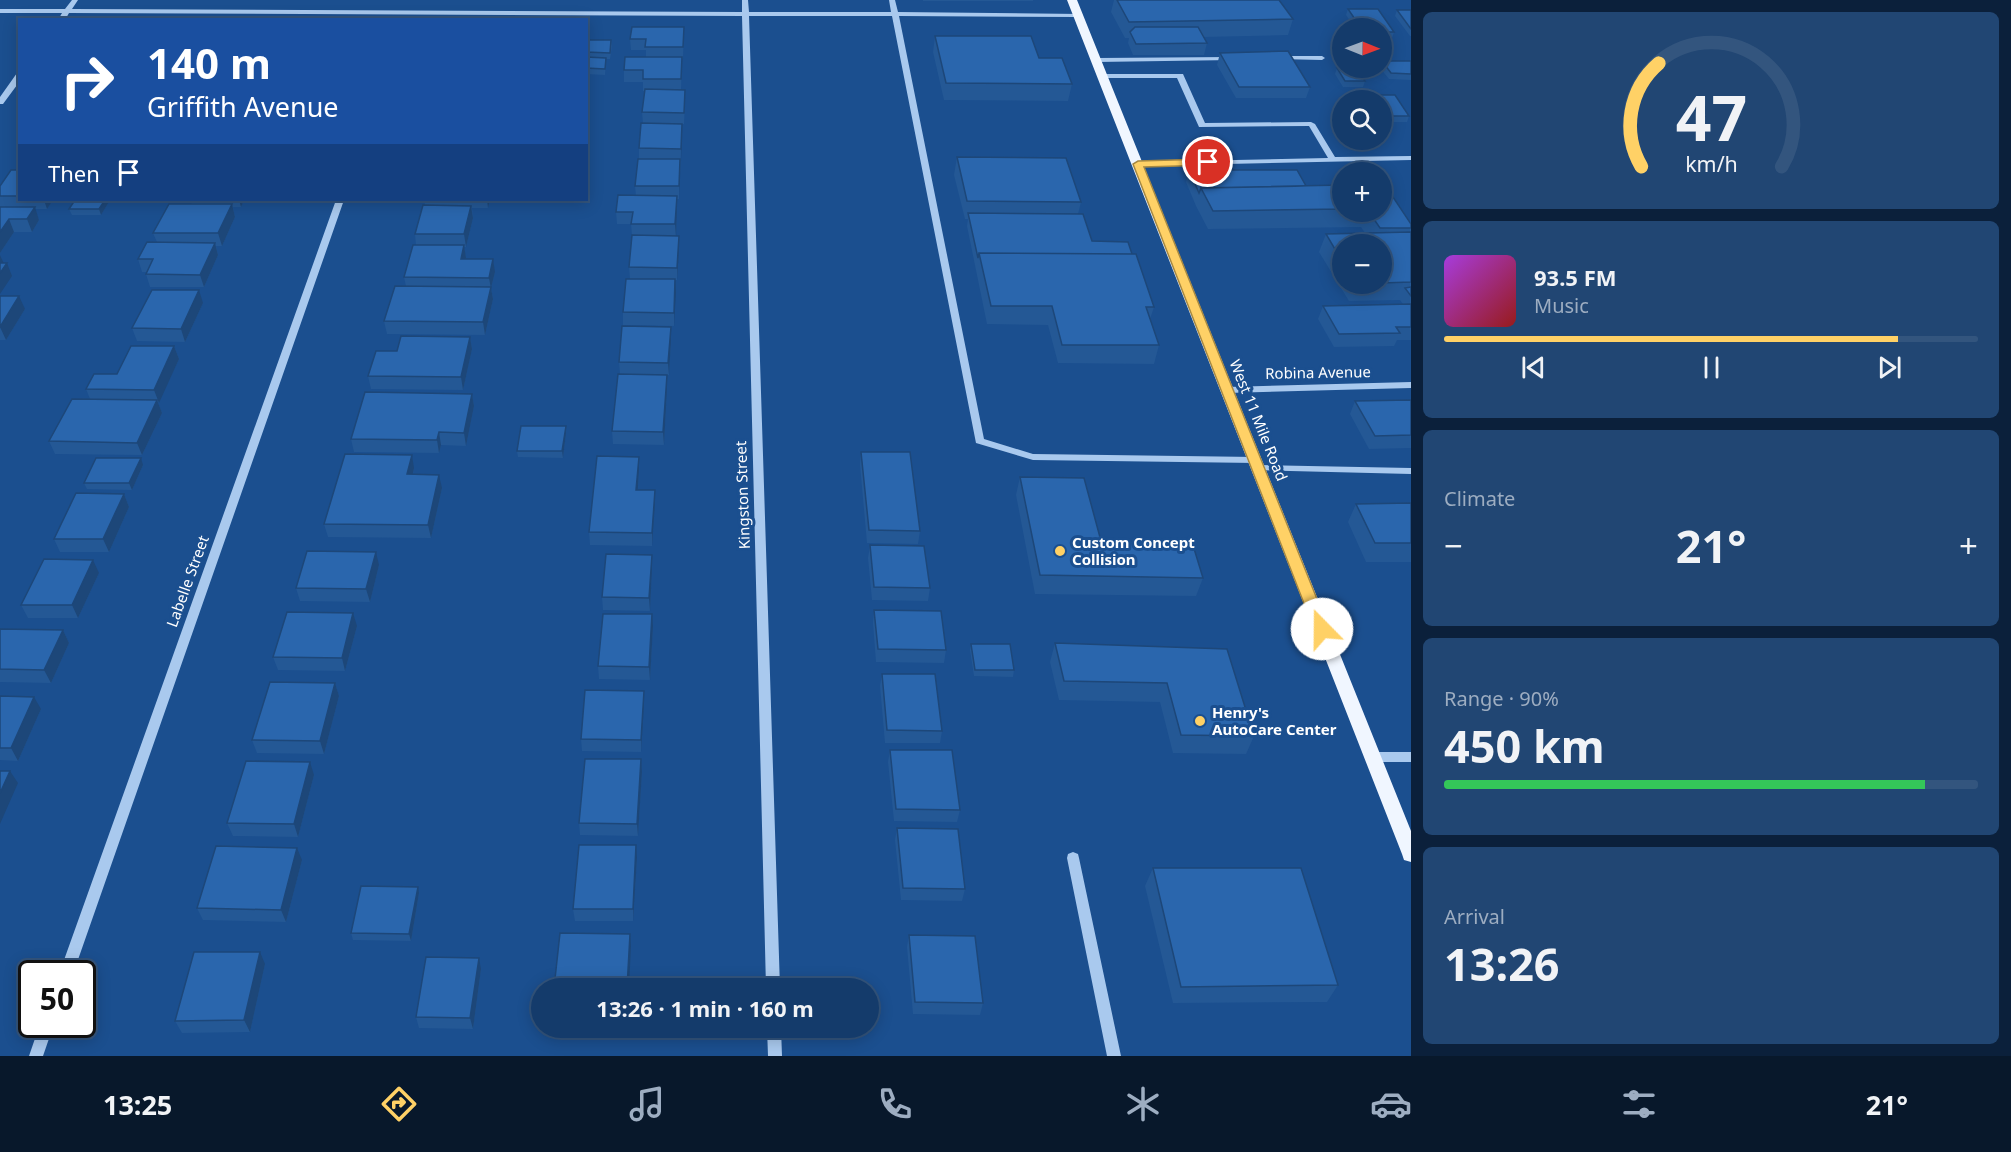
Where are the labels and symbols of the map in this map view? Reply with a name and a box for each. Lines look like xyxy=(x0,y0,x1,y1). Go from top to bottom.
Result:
north arrow xyxy=(1332,18,1392,78)
pin xyxy=(1182,136,1233,187)
street label: West 11 Mile Road xyxy=(1225,356,1293,484)
street label: Robina Avenue xyxy=(1265,361,1371,383)
street label: Kingston Street xyxy=(730,440,754,550)
street label: Labelle Street xyxy=(161,532,213,630)
place label: Custom Concept Collision xyxy=(1072,532,1195,569)
marker: Custom Concept Collision xyxy=(1053,544,1067,558)
position arrow xyxy=(1290,597,1354,661)
place label: Henry's AutoCare Center xyxy=(1212,702,1337,739)
marker: Henry's AutoCare Center xyxy=(1193,714,1207,728)
speed limit sign: 50 xyxy=(18,960,96,1038)

